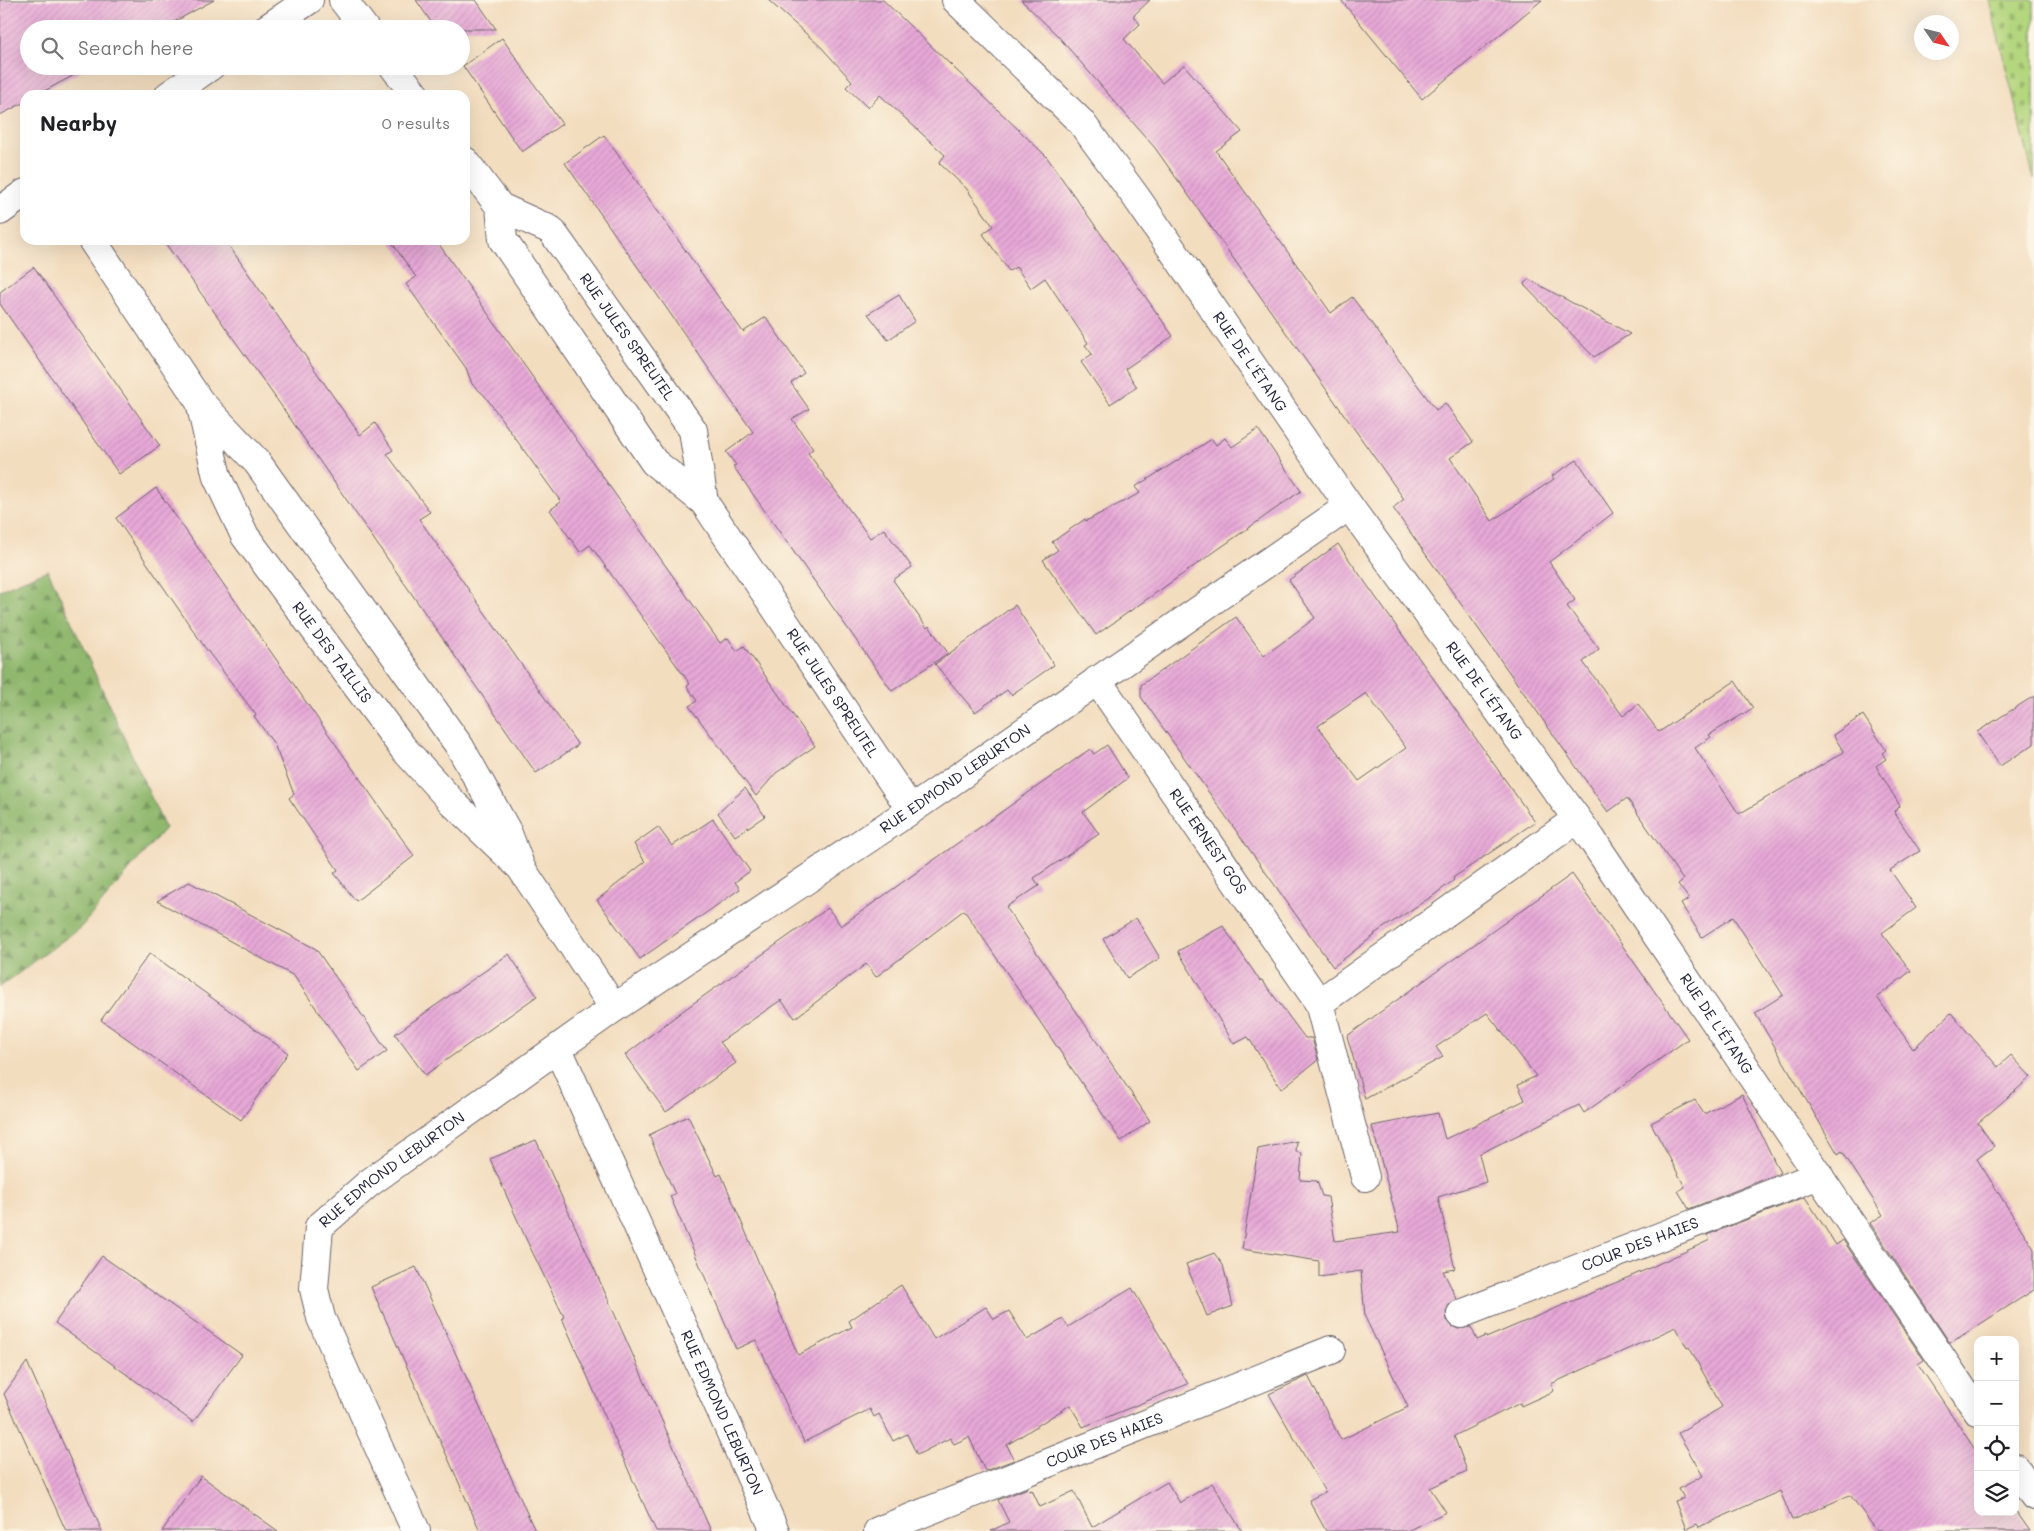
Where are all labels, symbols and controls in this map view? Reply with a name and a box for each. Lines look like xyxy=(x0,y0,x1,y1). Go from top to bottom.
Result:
north arrow xyxy=(1914,15,1959,60)
search box xyxy=(20,20,470,75)
icon: search xyxy=(38,34,66,62)
text: Search here xyxy=(78,35,194,60)
text: Nearby xyxy=(40,109,117,136)
text: 0 results xyxy=(382,112,450,133)
street label: RUE JULES SPREUTEL xyxy=(576,269,680,404)
street label: RUE DE L'ÉTANG xyxy=(1209,307,1292,415)
street label: RUE DES TAILLIS xyxy=(288,597,377,707)
street label: RUE JULES SPREUTEL xyxy=(783,624,884,761)
street label: RUE DE L'ÉTANG xyxy=(1442,637,1527,744)
street label: RUE EDMOND LEBURTON xyxy=(876,719,1034,837)
street label: RUE ERNEST GOS xyxy=(1165,784,1252,898)
street label: RUE DE L'ÉTANG xyxy=(1676,969,1758,1078)
street label: RUE EDMOND LEBURTON xyxy=(314,1107,468,1232)
street label: COUR DES HAIES xyxy=(1578,1212,1701,1275)
street label: RUE EDMOND LEBURTON xyxy=(677,1327,769,1498)
map controls xyxy=(1974,1336,2019,1516)
button: + xyxy=(1974,1336,2019,1381)
button: − xyxy=(1974,1381,2019,1426)
street label: COUR DES HAIES xyxy=(1043,1407,1165,1472)
button: locate xyxy=(1974,1426,2019,1471)
button: layers xyxy=(1974,1471,2019,1516)

